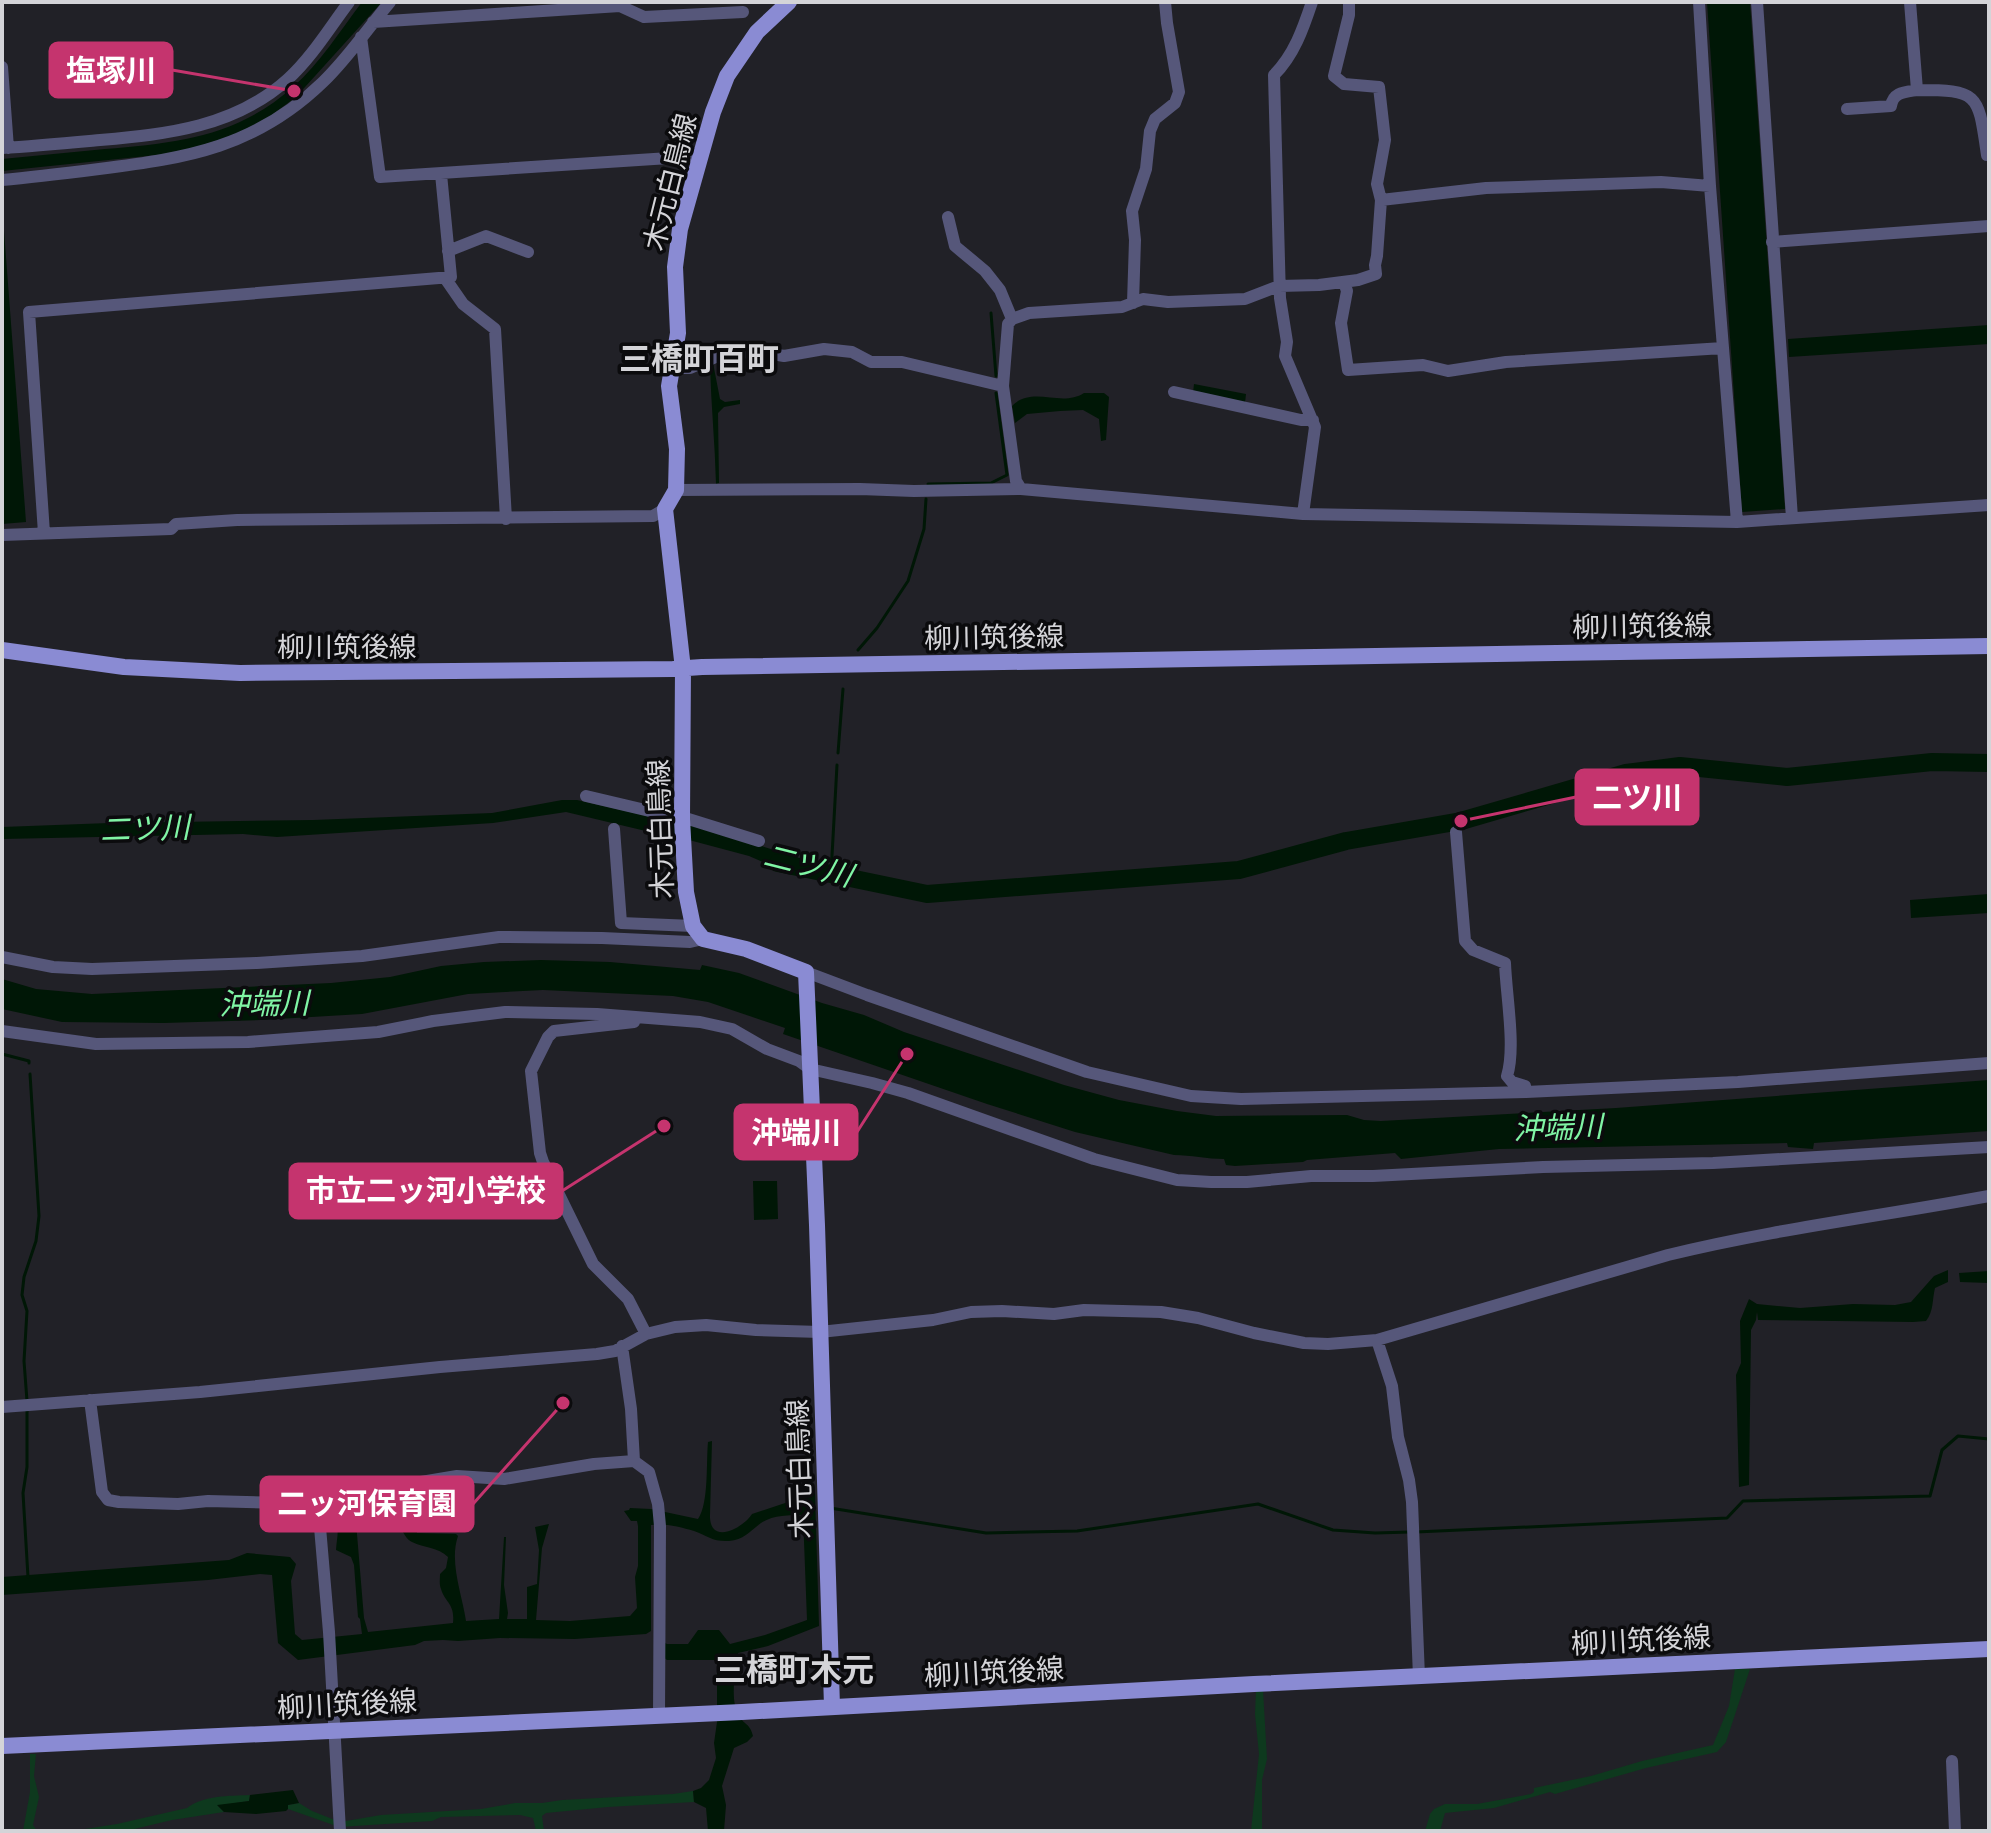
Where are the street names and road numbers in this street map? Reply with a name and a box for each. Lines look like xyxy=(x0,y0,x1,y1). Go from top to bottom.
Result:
street label: 木元白鳥線 xyxy=(634,109,707,255)
street label: 柳川筑後線 xyxy=(1572,605,1712,648)
street label: 柳川筑後線 xyxy=(924,616,1064,659)
street label: 柳川筑後線 xyxy=(277,627,417,668)
street label: 木元白鳥線 xyxy=(638,758,683,900)
street label: 木元白鳥線 xyxy=(777,1398,822,1540)
street label: 柳川筑後線 xyxy=(1570,1616,1712,1665)
street label: 柳川筑後線 xyxy=(923,1648,1065,1697)
street label: 柳川筑後線 xyxy=(276,1680,418,1729)

